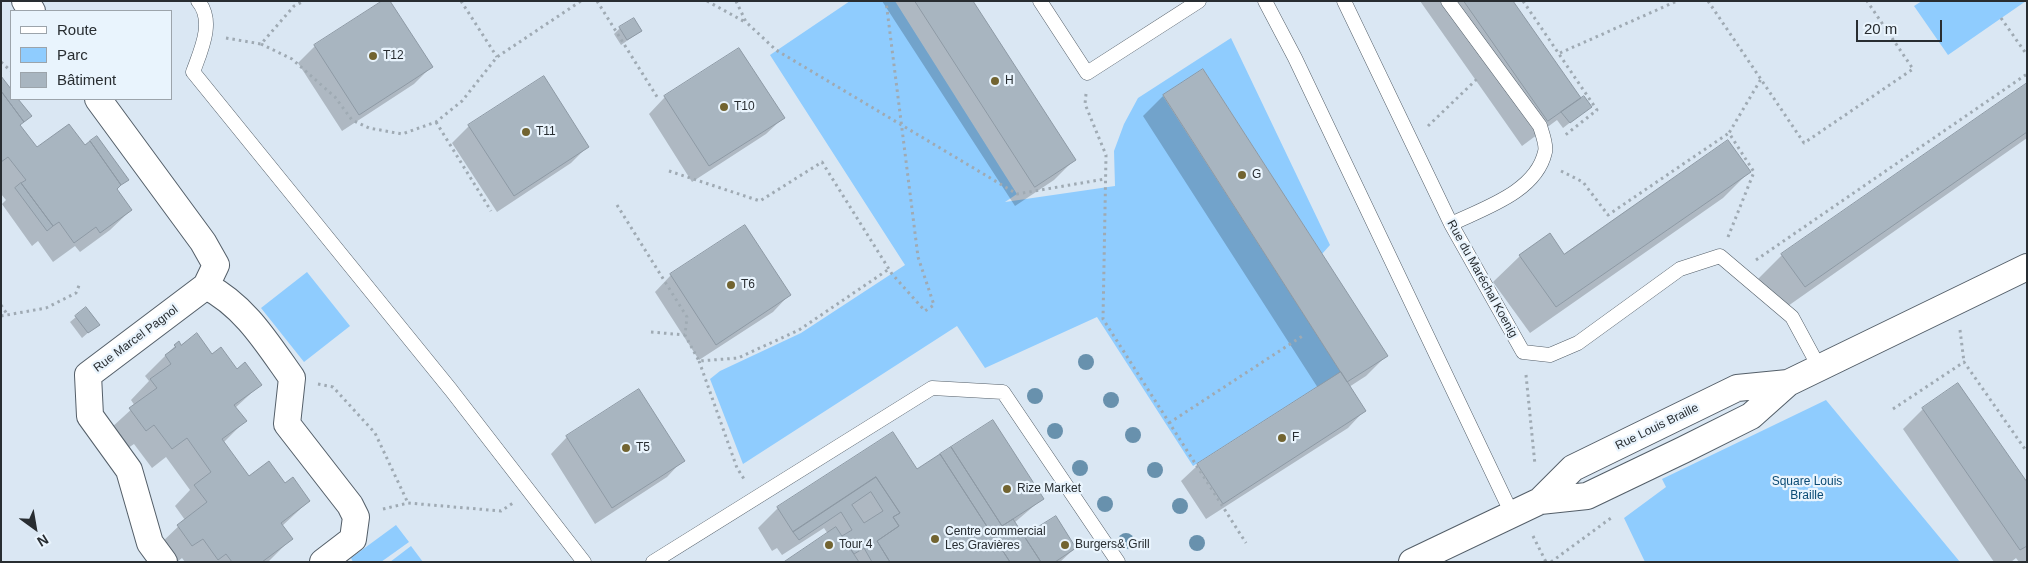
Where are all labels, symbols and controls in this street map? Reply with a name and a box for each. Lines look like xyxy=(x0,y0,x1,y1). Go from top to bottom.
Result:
legend xyxy=(10,10,172,100)
scale bar xyxy=(1858,10,1944,42)
text: 20 m xyxy=(1864,20,1897,37)
text: Route xyxy=(57,21,97,38)
text: Parc xyxy=(57,46,88,63)
place label: T12 xyxy=(383,49,404,63)
marker: T12 xyxy=(367,50,379,62)
text: Bâtiment xyxy=(57,71,116,88)
place label: H xyxy=(1005,74,1014,88)
marker: H xyxy=(989,75,1001,87)
place label: T10 xyxy=(734,100,755,114)
marker: T10 xyxy=(718,101,730,113)
place label: T11 xyxy=(536,125,556,139)
marker: T11 xyxy=(520,126,532,138)
place label: G xyxy=(1252,168,1261,182)
marker: G xyxy=(1236,169,1248,181)
street label: Rue du Maréchal Koenig xyxy=(1444,218,1520,340)
place label: T6 xyxy=(741,278,755,292)
marker: T6 xyxy=(725,279,737,291)
street label: Rue Marcel Pagnol xyxy=(91,303,181,375)
street label: Rue Louis Braille xyxy=(1613,401,1701,453)
place label: F xyxy=(1292,431,1299,445)
marker: F xyxy=(1276,432,1288,444)
place label: T5 xyxy=(636,441,650,455)
marker: T5 xyxy=(620,442,632,454)
park label: Square Louis Braille xyxy=(1772,475,1842,503)
place label: Rize Market xyxy=(1017,482,1081,496)
marker: Rize Market xyxy=(1001,483,1013,495)
north arrow xyxy=(10,503,60,553)
place label: Centre commercial Les Gravières xyxy=(945,525,1046,553)
text: N xyxy=(34,531,51,550)
marker: Centre commercial Les Gravières xyxy=(929,533,941,545)
place label: Tour 4 xyxy=(839,538,872,552)
place label: Burgers& Grill xyxy=(1075,538,1150,552)
marker: Tour 4 xyxy=(823,539,835,551)
marker: Burgers& Grill xyxy=(1059,539,1071,551)

